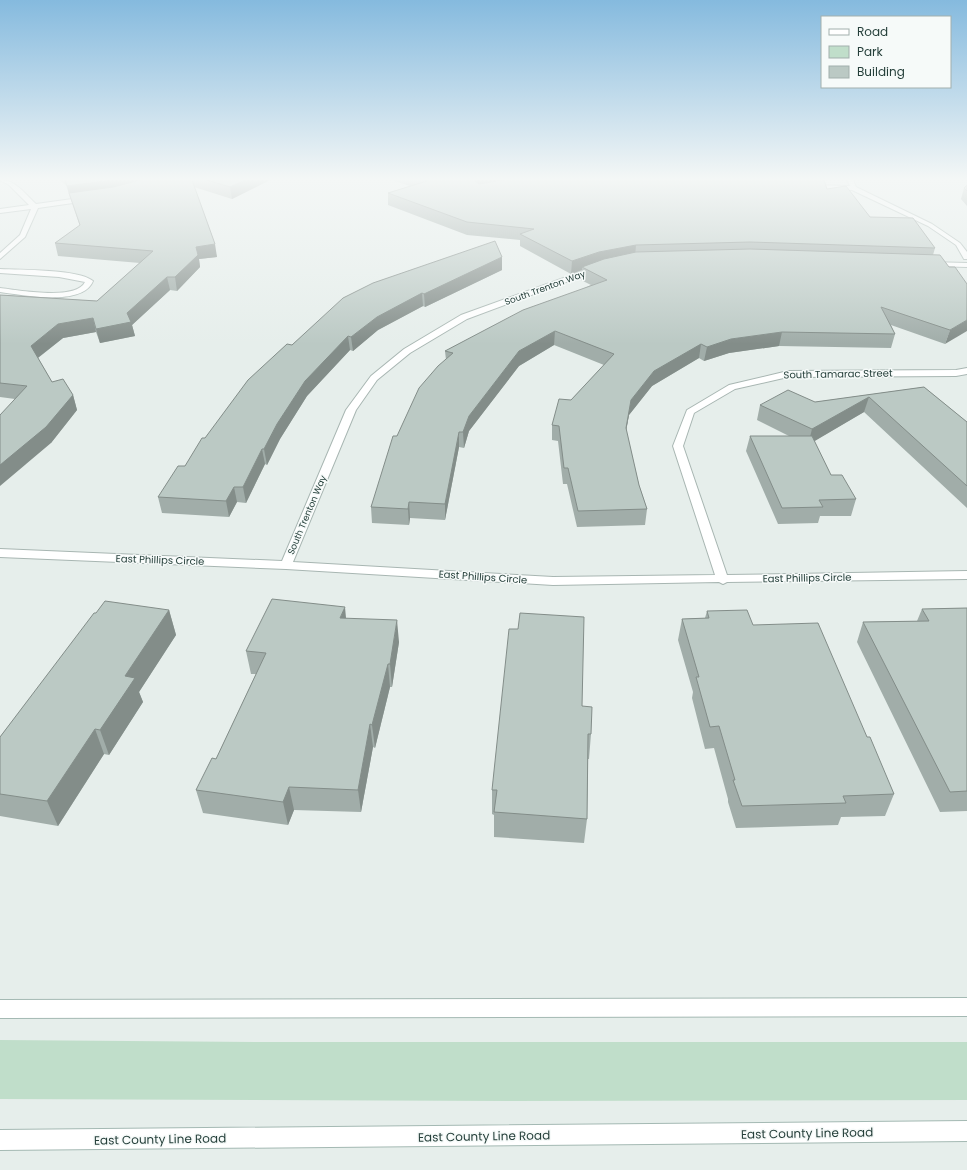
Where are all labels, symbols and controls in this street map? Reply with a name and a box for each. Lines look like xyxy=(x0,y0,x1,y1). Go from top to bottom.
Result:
legend xyxy=(821,16,951,88)
text: Road xyxy=(857,23,888,40)
text: Park xyxy=(857,43,884,60)
text: Building xyxy=(857,63,905,80)
street label: South Trenton Way xyxy=(503,268,587,308)
street label: South Tamarac Street xyxy=(783,366,893,382)
street label: South Trenton Way xyxy=(285,474,329,556)
street label: East Phillips Circle xyxy=(115,551,205,569)
street label: East Phillips Circle xyxy=(438,566,528,588)
street label: East Phillips Circle xyxy=(763,570,851,586)
street label: East County Line Road xyxy=(741,1123,873,1143)
street label: East County Line Road xyxy=(418,1126,550,1146)
street label: East County Line Road xyxy=(94,1129,226,1149)

